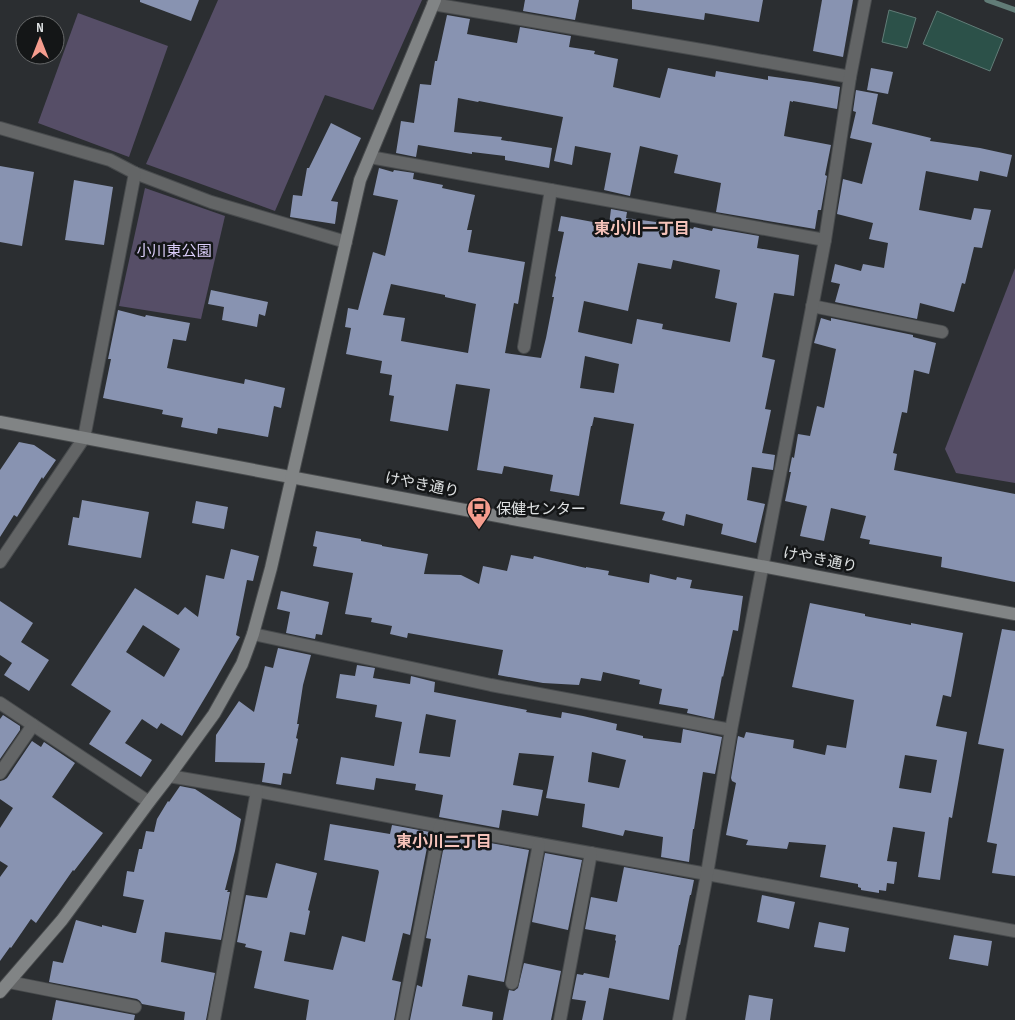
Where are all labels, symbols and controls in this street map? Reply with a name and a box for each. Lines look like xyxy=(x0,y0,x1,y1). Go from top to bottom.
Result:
north arrow xyxy=(15,15,65,65)
text: N xyxy=(36,19,44,36)
district label: 東小川一丁目 xyxy=(594,220,690,239)
park label: 小川東公園 xyxy=(136,242,212,261)
street label: けやき通り xyxy=(383,469,461,501)
bus stop icon: 保健センター xyxy=(466,496,492,530)
place label: 保健センター xyxy=(496,500,586,519)
street label: けやき通り xyxy=(781,544,859,576)
district label: 東小川二丁目 xyxy=(396,833,492,852)

